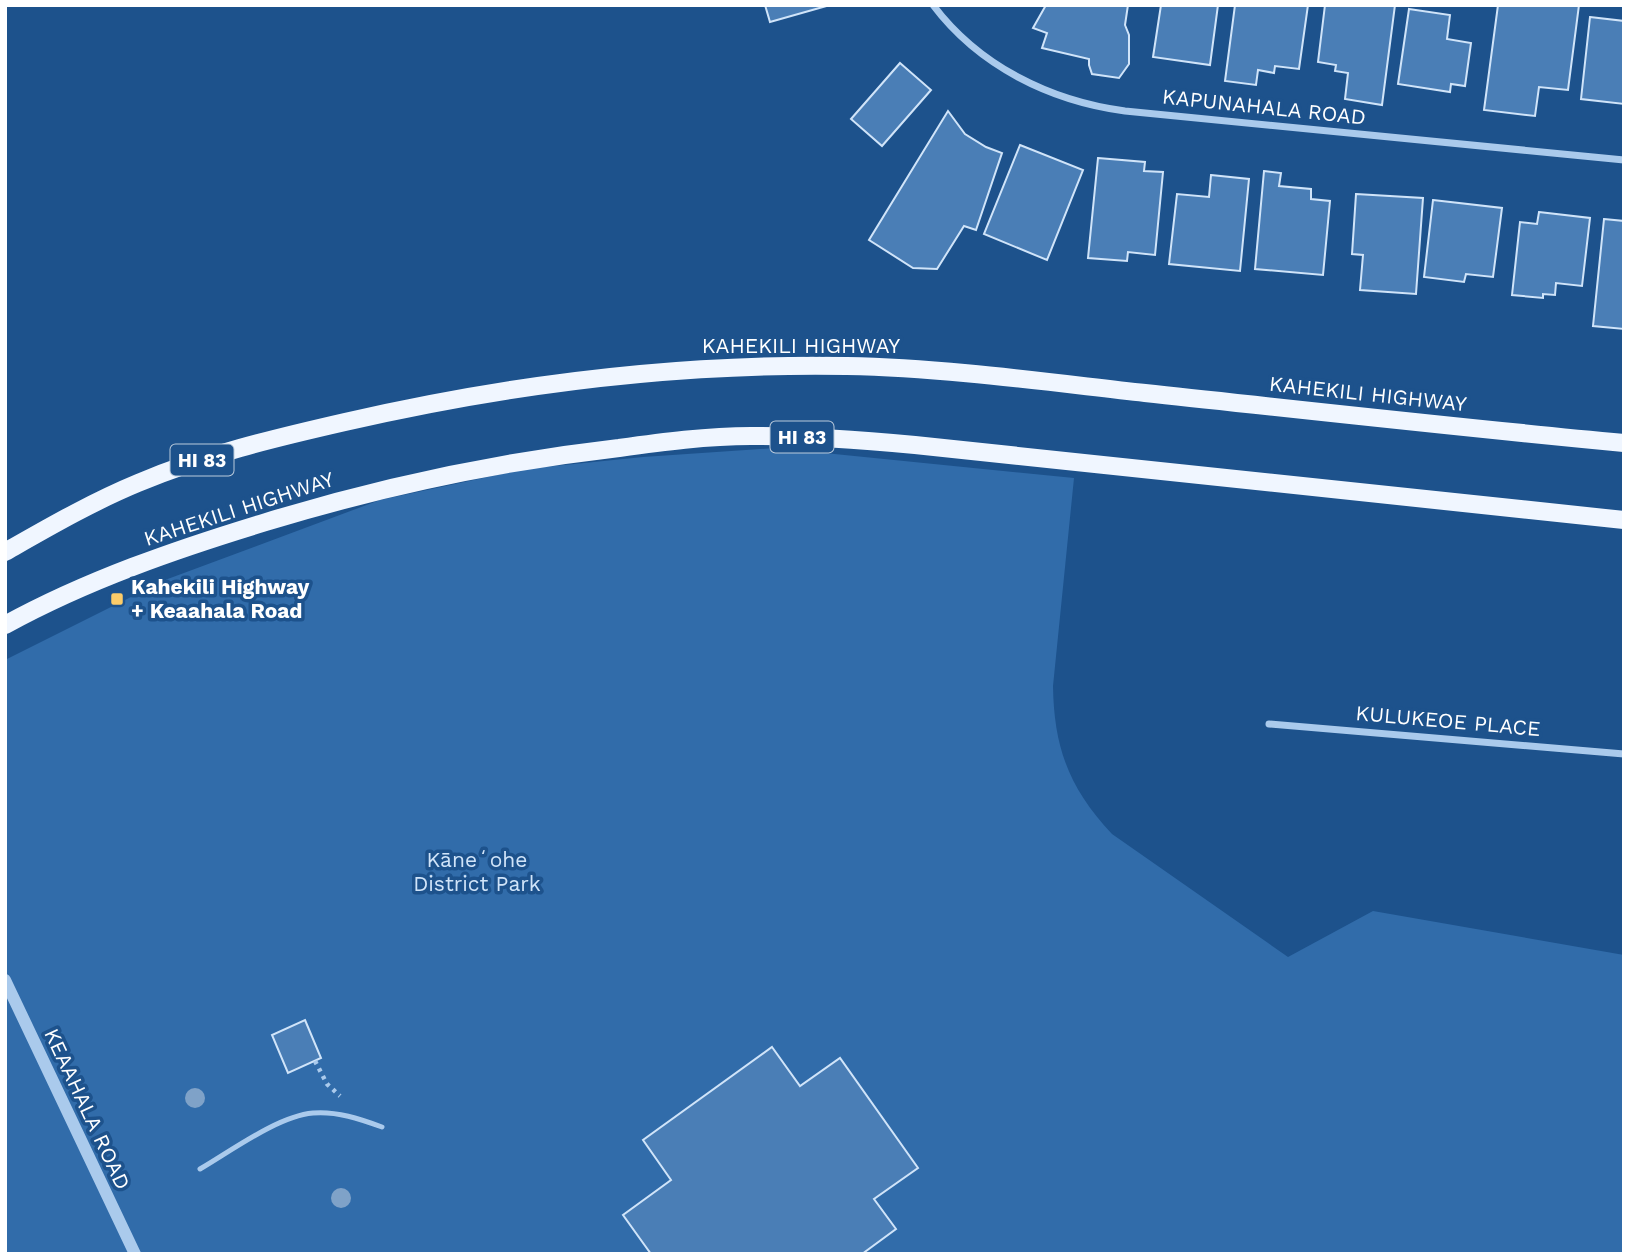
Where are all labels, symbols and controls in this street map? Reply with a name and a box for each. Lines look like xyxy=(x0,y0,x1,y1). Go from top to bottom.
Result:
street label: KAPUNAHALA ROAD xyxy=(1161,83,1367,130)
street label: KAHEKILI HIGHWAY xyxy=(702,333,900,358)
street label: KAHEKILI HIGHWAY xyxy=(1268,371,1468,416)
road number: HI 83 xyxy=(770,422,834,452)
road number: HI 83 xyxy=(170,444,234,475)
street label: KAHEKILI HIGHWAY xyxy=(141,466,337,551)
place label: Kahekili Highway + Keaahala Road xyxy=(131,574,310,623)
marker: Kahekili Highway + Keaahala Road xyxy=(109,591,125,607)
street label: KULUKEOE PLACE xyxy=(1355,700,1541,741)
park label: Kāneʻohe District Park xyxy=(413,847,541,896)
street label: KEAAHALA ROAD xyxy=(39,1024,136,1193)

